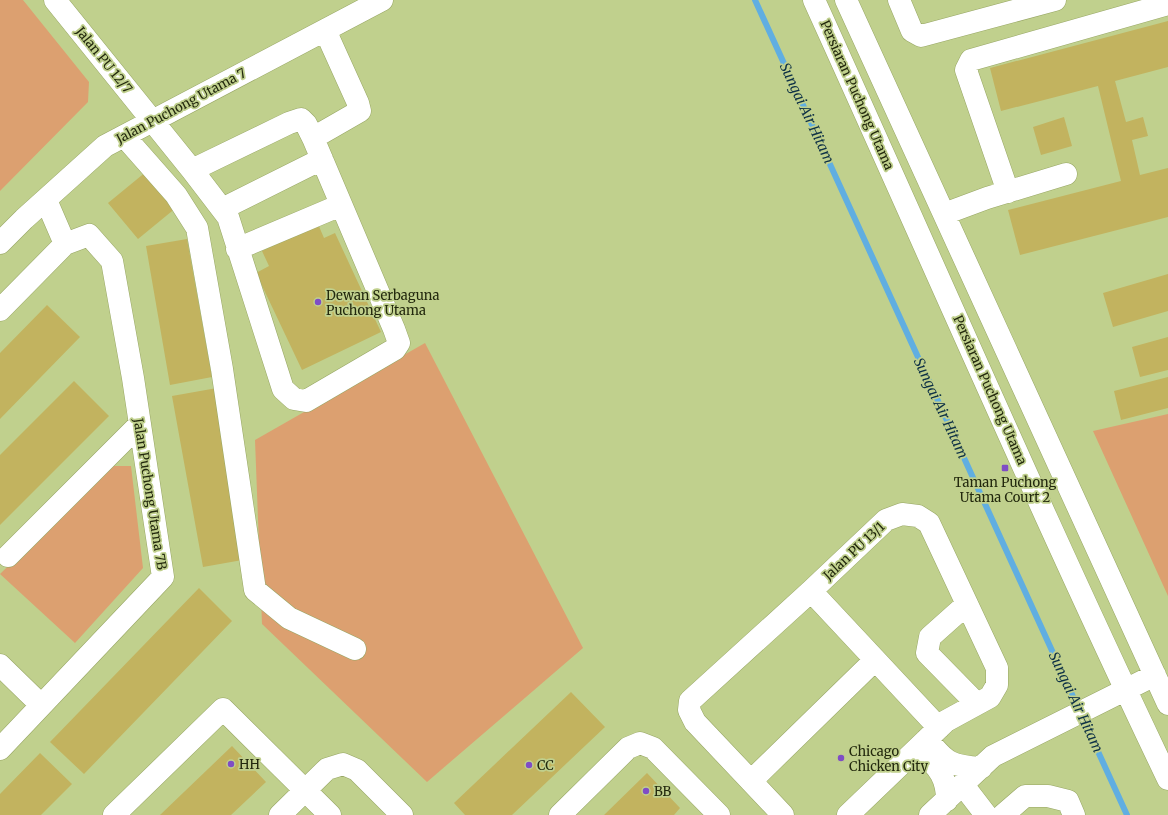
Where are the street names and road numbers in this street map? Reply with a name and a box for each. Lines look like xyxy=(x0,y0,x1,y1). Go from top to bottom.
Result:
street label: Persiaran Puchong Utama xyxy=(816,17,898,173)
street label: Jalan PU 12/7 xyxy=(71,23,136,97)
street label: Jalan Puchong Utama 7 xyxy=(112,64,249,148)
street label: Persiaran Puchong Utama xyxy=(949,312,1031,468)
street label: Jalan Puchong Utama 7B xyxy=(129,416,170,571)
street label: Jalan PU 13/1 xyxy=(819,518,888,585)

